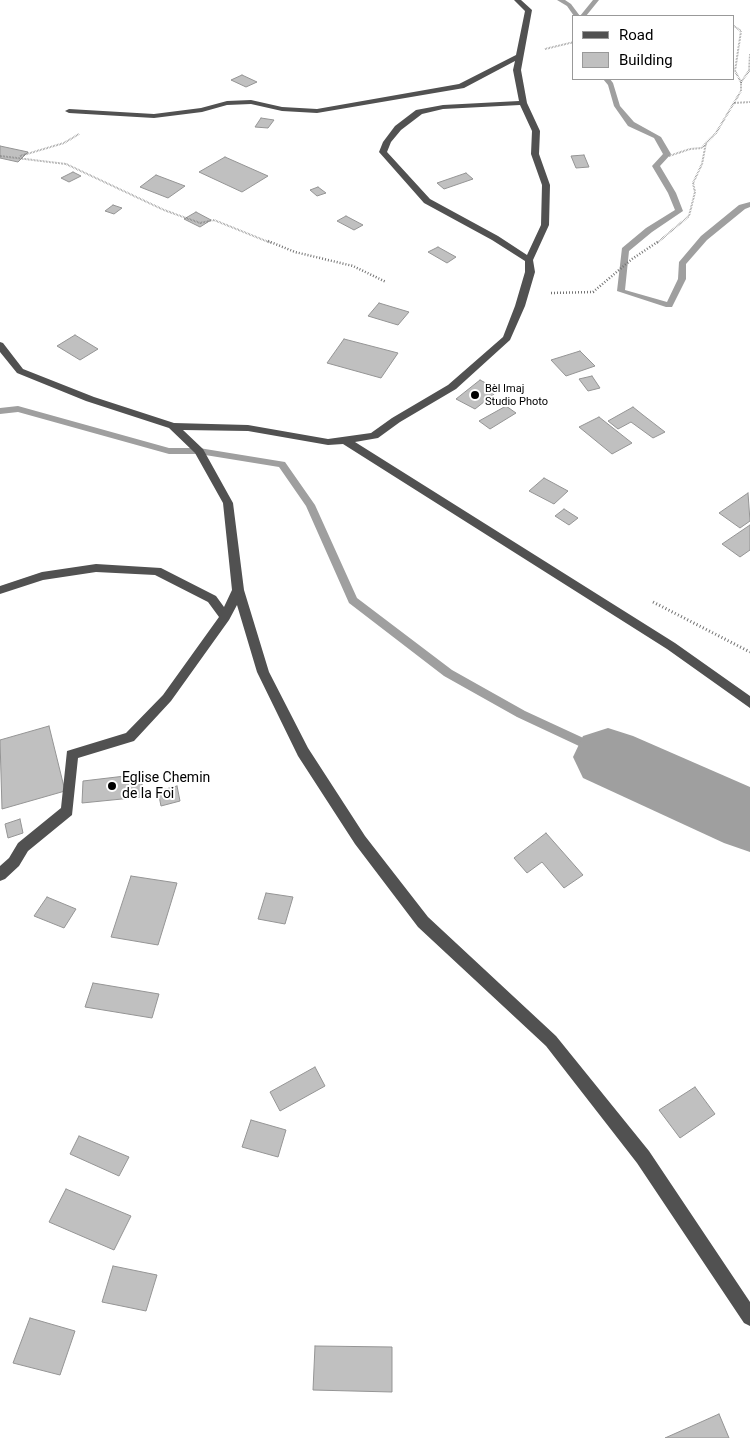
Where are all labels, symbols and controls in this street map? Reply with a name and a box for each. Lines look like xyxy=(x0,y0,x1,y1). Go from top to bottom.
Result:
legend xyxy=(572,15,735,80)
text: Road xyxy=(619,26,653,44)
text: Building xyxy=(619,51,673,69)
place label: Bèl Imaj Studio Photo xyxy=(485,382,548,408)
marker: Bèl Imaj Studio Photo xyxy=(469,389,481,401)
place label: Eglise Chemin de la Foi xyxy=(122,770,210,802)
marker: Eglise Chemin de la Foi xyxy=(106,780,118,792)

